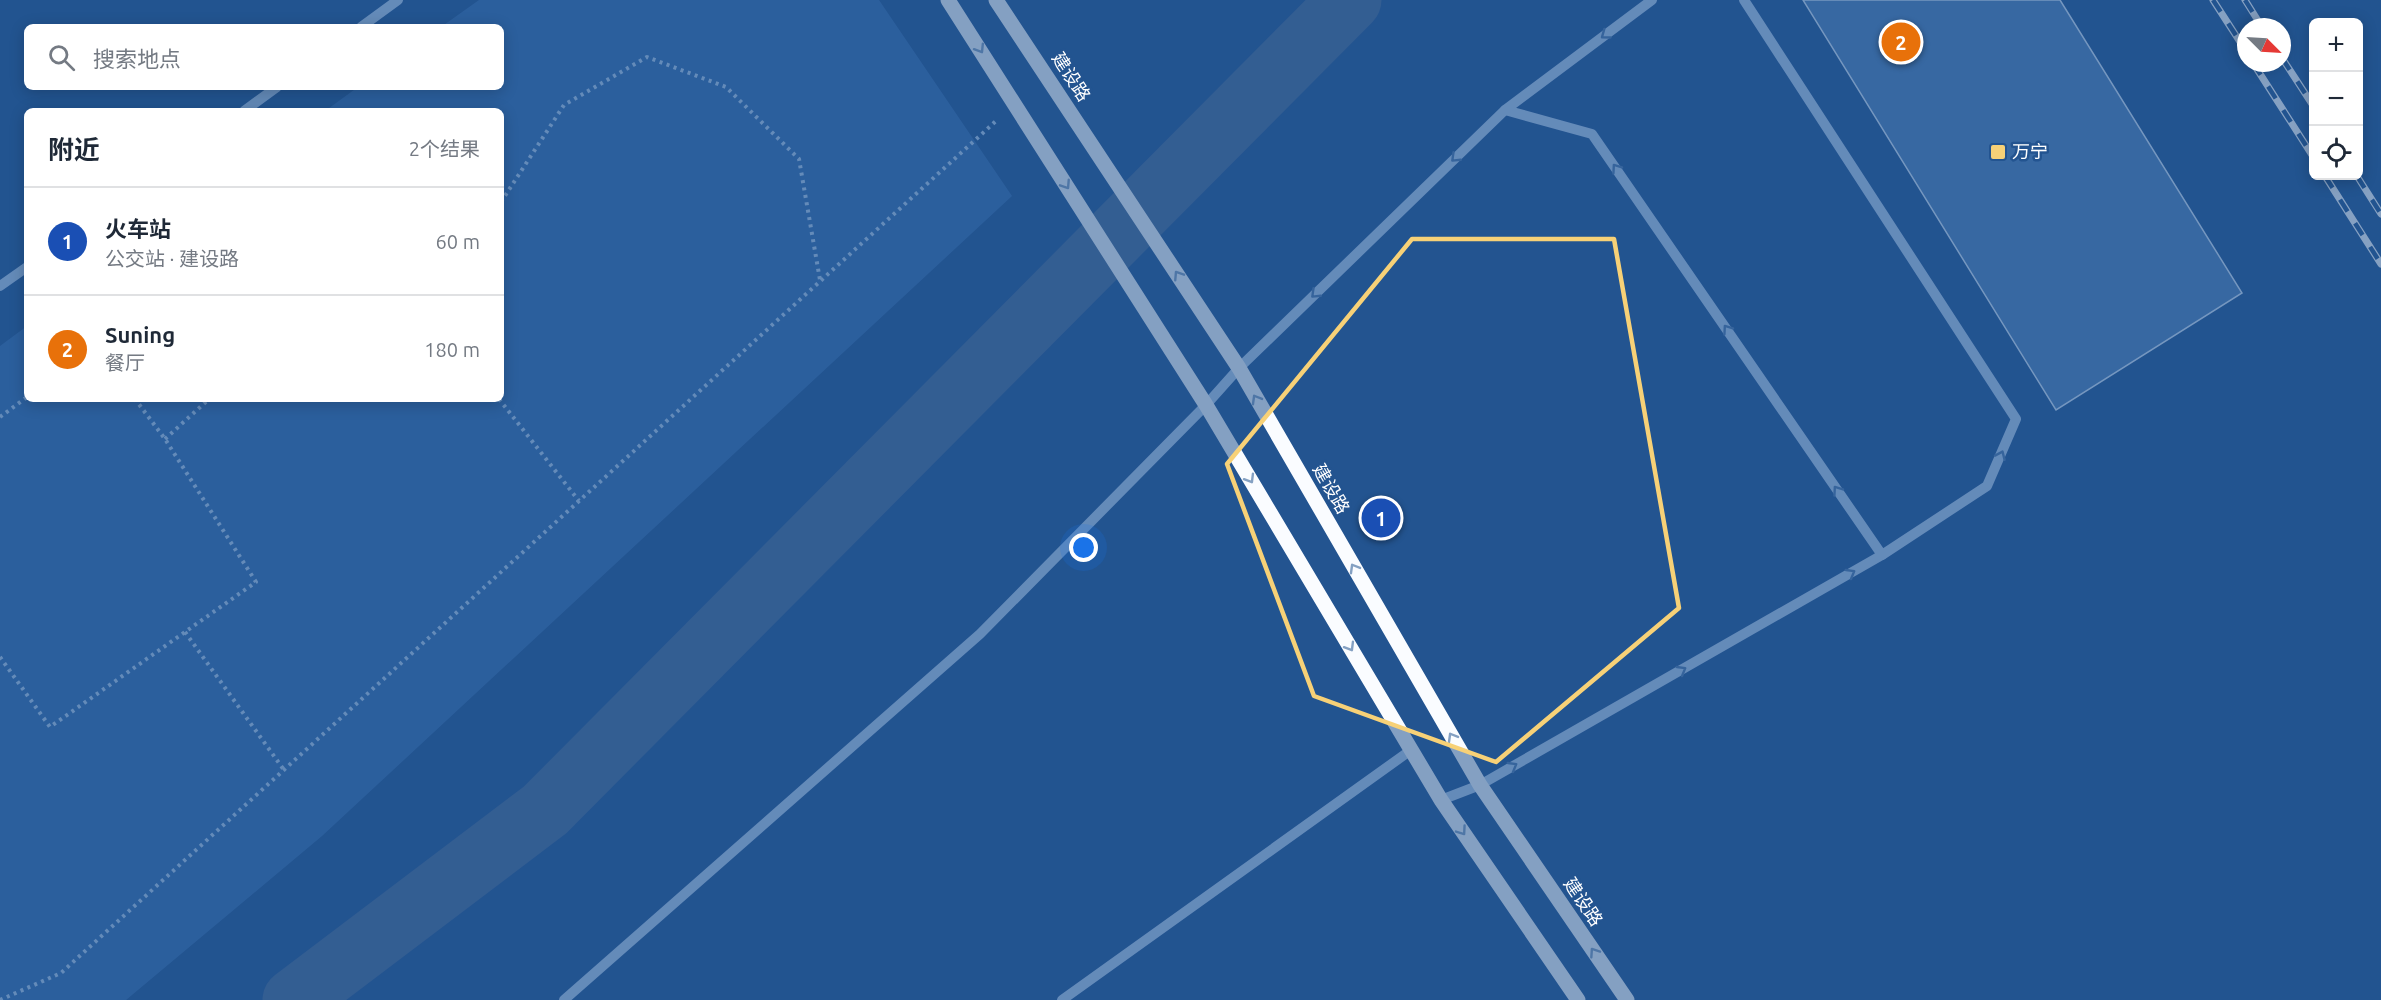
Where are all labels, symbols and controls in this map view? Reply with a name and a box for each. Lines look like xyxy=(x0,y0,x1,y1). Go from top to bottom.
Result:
north arrow xyxy=(2237,18,2291,72)
map controls xyxy=(2309,18,2363,180)
button: + xyxy=(2309,18,2363,72)
pin: 2 xyxy=(1882,20,1920,64)
search box xyxy=(24,24,504,90)
one-way arrow xyxy=(1601,27,1612,38)
icon: search xyxy=(45,41,78,74)
one-way arrow xyxy=(972,43,983,54)
text: 搜索地点 xyxy=(93,46,181,71)
street label: 建设路 xyxy=(1049,48,1095,105)
button: − xyxy=(2309,72,2363,126)
button: locate xyxy=(2309,126,2363,180)
text: 附近 xyxy=(48,135,100,164)
text: 2个结果 xyxy=(409,137,480,160)
place label: 万宁 xyxy=(2012,141,2048,161)
marker: 万宁 xyxy=(1989,143,2007,161)
one-way arrow xyxy=(1452,151,1463,162)
one-way arrow xyxy=(1612,164,1623,175)
one-way arrow xyxy=(1059,178,1070,189)
text: 火车站 xyxy=(105,216,171,241)
text: 1 xyxy=(62,230,73,253)
text: 60 m xyxy=(436,230,480,253)
text: 公交站 · 建设路 xyxy=(105,247,239,270)
one-way arrow xyxy=(1174,271,1185,282)
one-way arrow xyxy=(1312,287,1323,298)
text: Suning xyxy=(105,322,175,347)
one-way arrow xyxy=(1723,325,1734,336)
text: 2 xyxy=(62,338,73,361)
text: 180 m xyxy=(424,338,480,361)
text: 餐厅 xyxy=(105,351,145,374)
one-way arrow xyxy=(1252,395,1264,405)
one-way arrow xyxy=(1993,450,2005,461)
street label: 建设路 xyxy=(1310,460,1354,517)
one-way arrow xyxy=(1243,473,1254,483)
one-way arrow xyxy=(1833,485,1844,496)
pin: 1 xyxy=(1362,496,1400,540)
your location xyxy=(1069,533,1098,562)
one-way arrow xyxy=(1350,564,1361,574)
one-way arrow xyxy=(1845,569,1855,580)
one-way arrow xyxy=(1342,641,1354,651)
one-way arrow xyxy=(1676,665,1686,677)
one-way arrow xyxy=(1447,733,1459,743)
one-way arrow xyxy=(1507,762,1517,774)
one-way arrow xyxy=(1455,824,1466,835)
street label: 建设路 xyxy=(1560,873,1607,929)
one-way arrow xyxy=(1590,947,1601,958)

